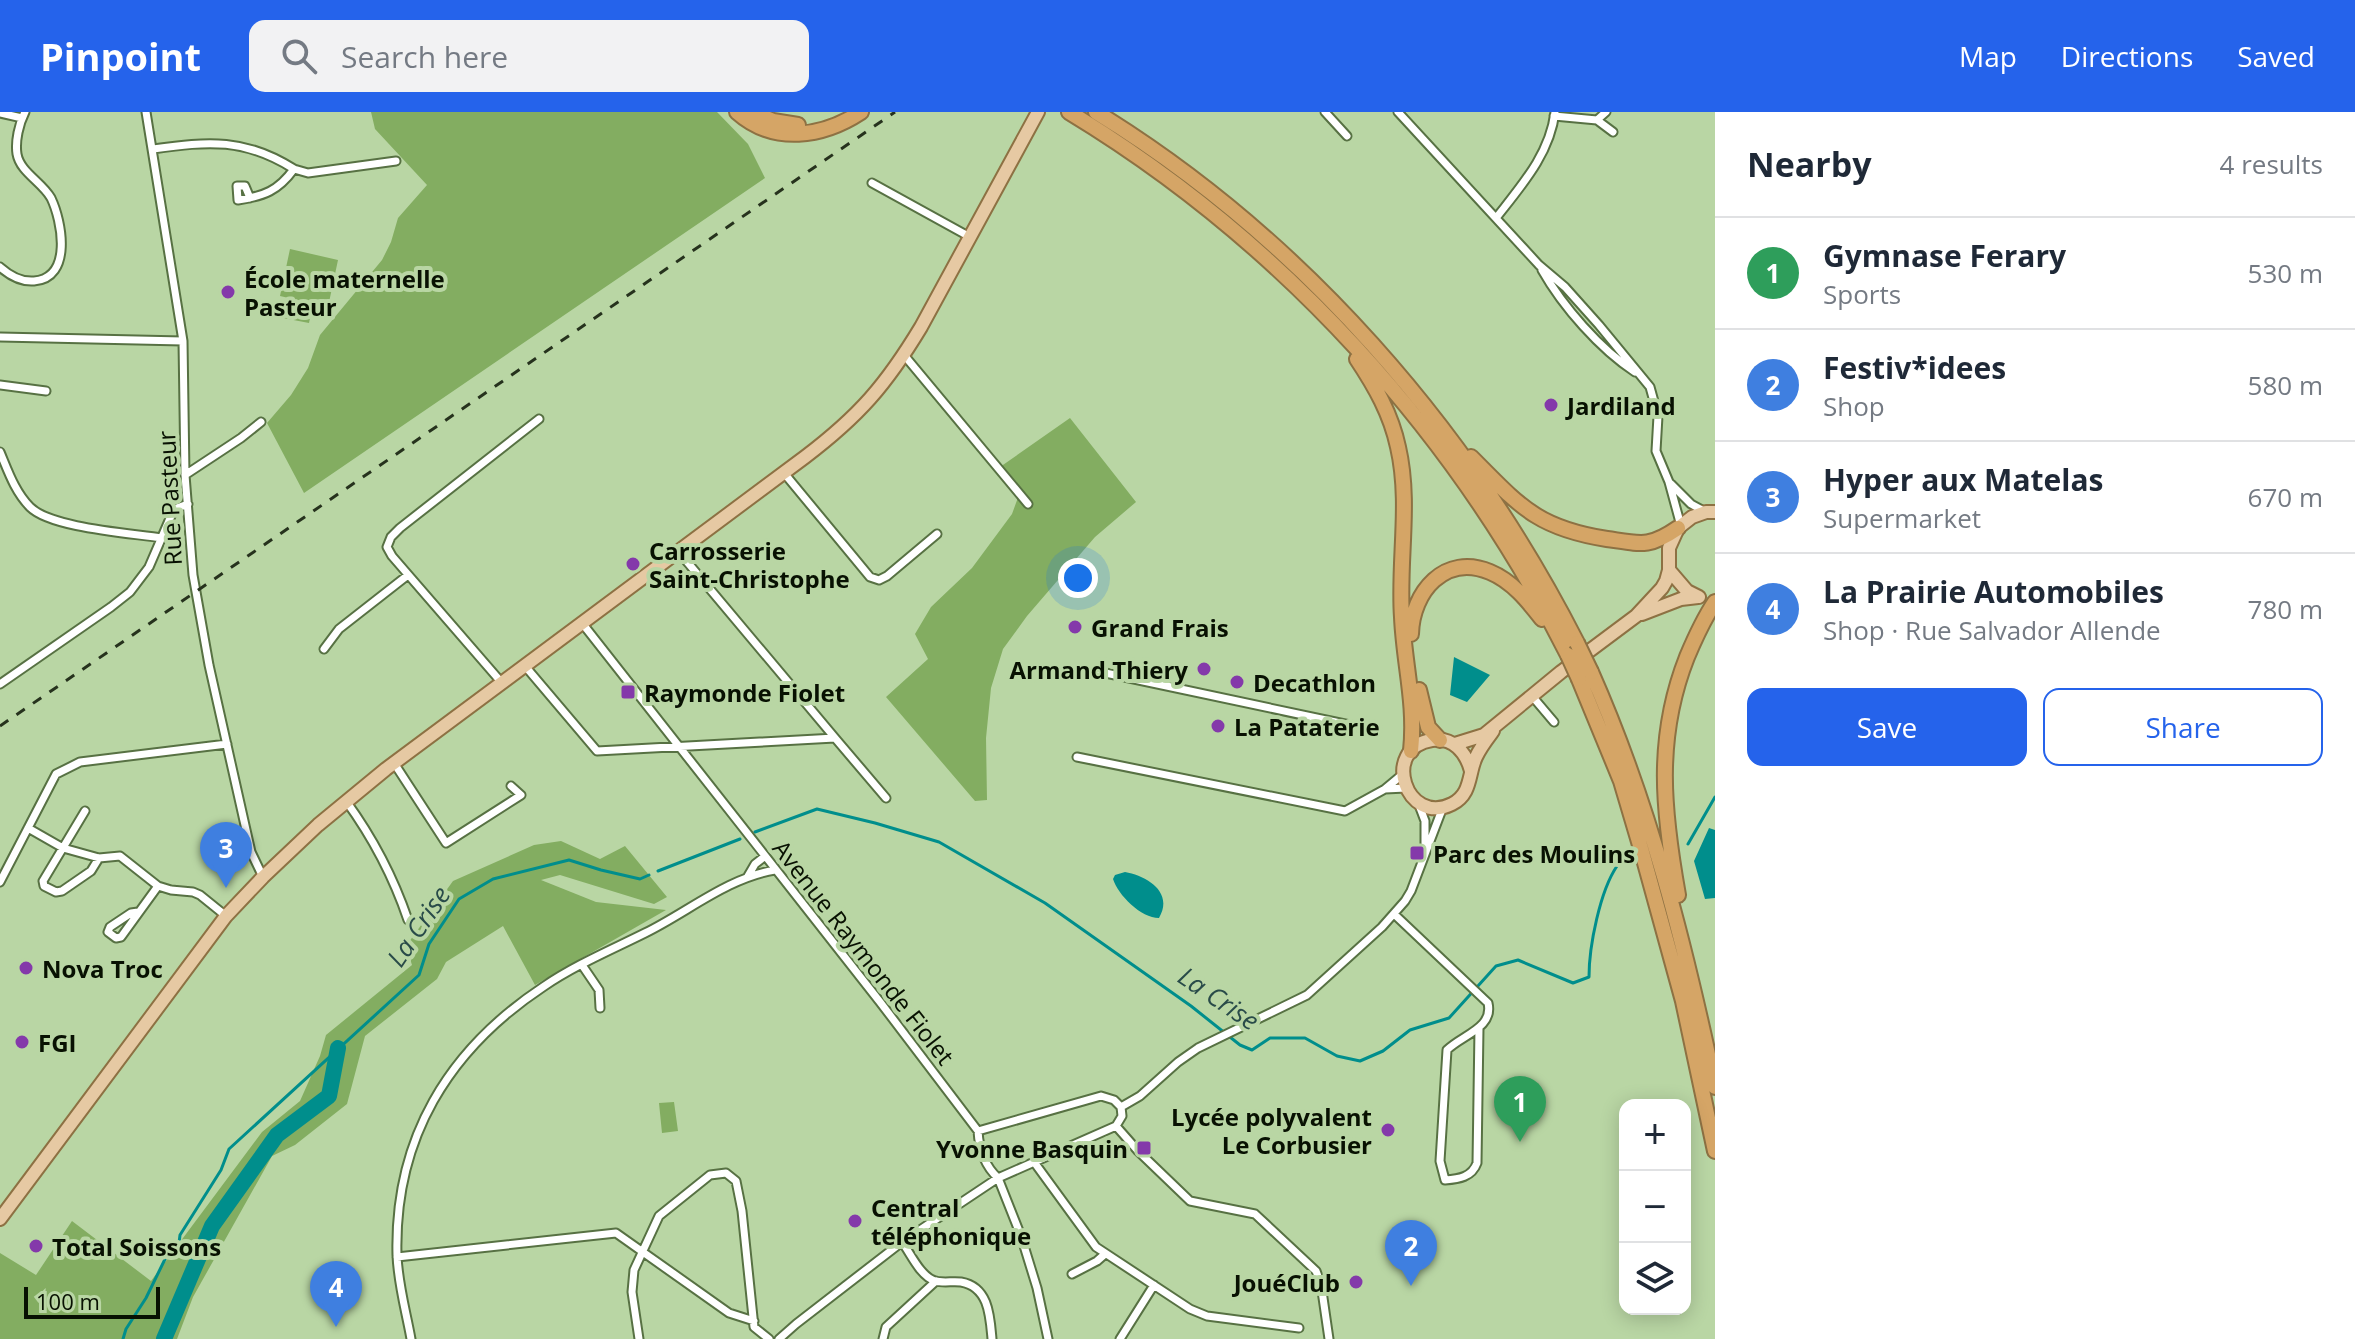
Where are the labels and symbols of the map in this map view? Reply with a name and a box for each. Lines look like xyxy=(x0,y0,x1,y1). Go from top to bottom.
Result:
place label: École maternelle Pasteur xyxy=(244,262,445,323)
marker: École maternelle Pasteur xyxy=(219,283,237,301)
place label: Jardiland xyxy=(1565,389,1676,422)
marker: Jardiland xyxy=(1542,396,1560,414)
street label: Rue Pasteur xyxy=(149,430,189,566)
place label: Carrosserie Saint-Christophe xyxy=(649,534,850,595)
marker: Carrosserie Saint-Christophe xyxy=(624,555,642,573)
your location xyxy=(1058,558,1098,598)
place label: Grand Frais xyxy=(1091,611,1229,644)
marker: Grand Frais xyxy=(1066,618,1084,636)
place label: Armand Thiery xyxy=(1010,653,1188,686)
marker: Armand Thiery xyxy=(1195,660,1213,678)
place label: Decathlon xyxy=(1253,666,1376,699)
marker: Decathlon xyxy=(1228,673,1246,691)
place label: Raymonde Fiolet xyxy=(644,676,845,709)
marker: Raymonde Fiolet xyxy=(619,683,637,701)
place label: La Pataterie xyxy=(1234,710,1380,743)
marker: La Pataterie xyxy=(1209,717,1227,735)
pin: 3 xyxy=(200,822,252,888)
street label: Avenue Raymonde Fiolet xyxy=(766,833,962,1071)
place label: Parc des Moulins xyxy=(1433,837,1635,870)
marker: Parc des Moulins xyxy=(1408,844,1426,862)
water label: La Crise xyxy=(378,879,458,973)
place label: Nova Troc xyxy=(42,952,163,985)
water label: La Crise xyxy=(1172,958,1266,1038)
marker: Nova Troc xyxy=(17,959,35,977)
place label: FGI xyxy=(38,1026,77,1059)
marker: FGI xyxy=(13,1033,31,1051)
pin: 1 xyxy=(1494,1076,1546,1142)
place label: Lycée polyvalent Le Corbusier xyxy=(1171,1100,1372,1161)
marker: Lycée polyvalent Le Corbusier xyxy=(1379,1121,1397,1139)
place label: Yvonne Basquin xyxy=(936,1132,1128,1165)
marker: Yvonne Basquin xyxy=(1135,1139,1153,1157)
place label: Central téléphonique xyxy=(871,1191,1031,1252)
marker: Central téléphonique xyxy=(846,1212,864,1230)
pin: 2 xyxy=(1385,1220,1437,1286)
place label: Total Soissons xyxy=(52,1230,221,1263)
marker: Total Soissons xyxy=(27,1237,45,1255)
pin: 4 xyxy=(310,1261,362,1327)
place label: JouéClub xyxy=(1232,1266,1340,1299)
marker: JouéClub xyxy=(1347,1273,1365,1291)
scale bar xyxy=(24,1283,160,1319)

